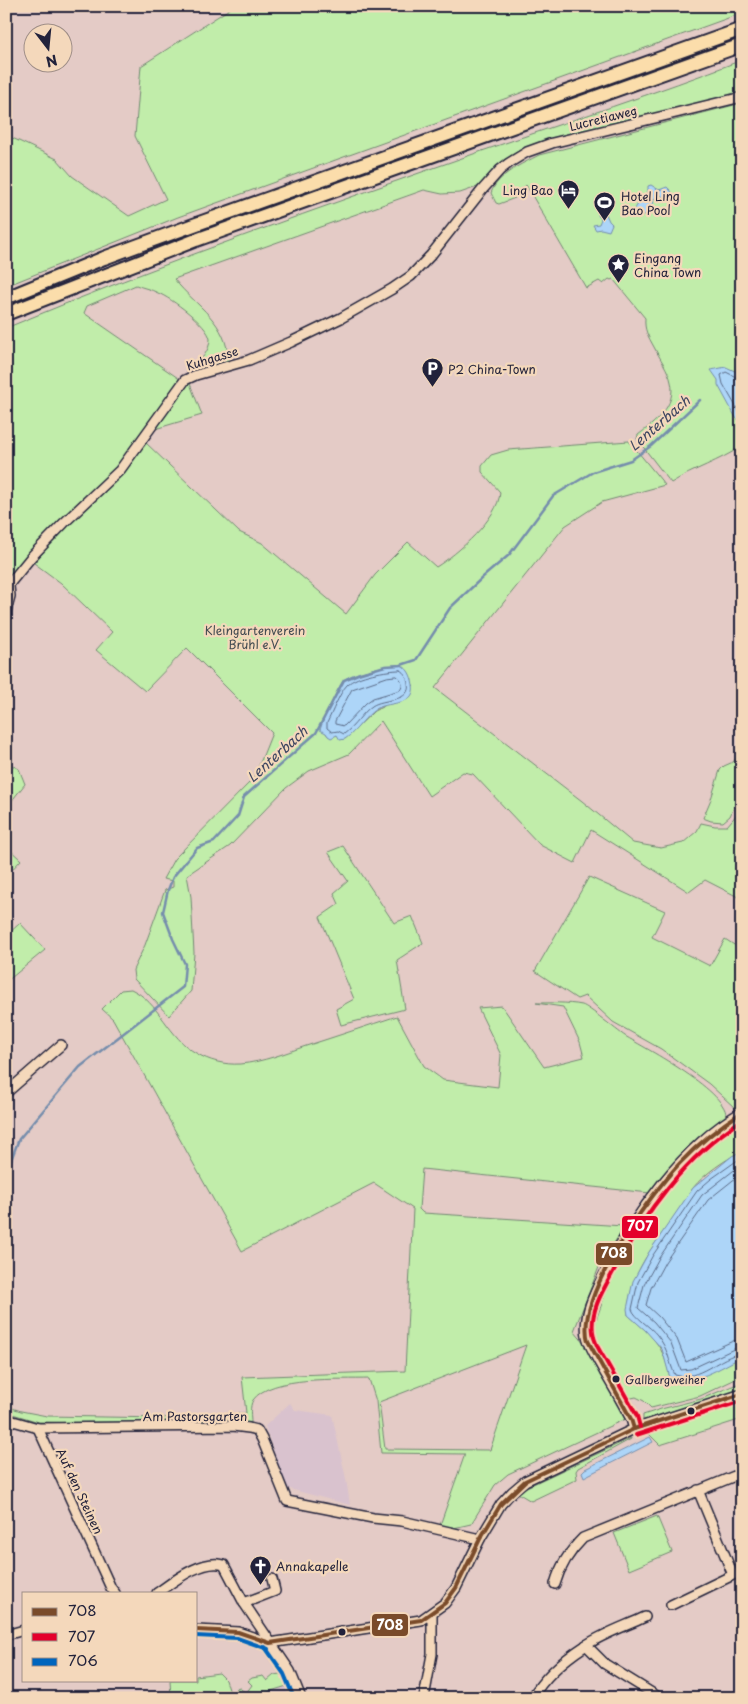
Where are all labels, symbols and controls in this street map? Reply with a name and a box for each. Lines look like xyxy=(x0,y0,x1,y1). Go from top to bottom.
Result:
north arrow xyxy=(22,22,72,72)
text: N xyxy=(43,49,60,73)
street label: Lucretiaweg xyxy=(567,101,639,135)
hotel icon: Ling Bao xyxy=(557,178,581,209)
place label: Ling Bao xyxy=(503,181,553,199)
place label: Hotel Ling Bao Pool xyxy=(621,187,680,219)
sports icon: Hotel Ling Bao Pool xyxy=(593,191,617,222)
place label: Eingang China Town xyxy=(634,249,701,281)
place icon: Eingang China Town xyxy=(606,253,630,284)
street label: Kuhgasse xyxy=(184,342,240,374)
parking icon: P2 China-Town xyxy=(420,357,444,388)
place label: P2 China-Town xyxy=(448,360,536,378)
water label: Lenterbach xyxy=(624,390,695,456)
park label: Kleingartenverein Brühl e.V. xyxy=(205,621,305,653)
water label: Lenterbach xyxy=(242,720,313,787)
line badge: 707 xyxy=(621,1215,659,1239)
text: 707 xyxy=(627,1215,653,1236)
line badge: 708 xyxy=(595,1242,633,1266)
text: 708 xyxy=(601,1242,628,1263)
place label: Gallbergweiher xyxy=(625,1371,706,1388)
marker: Gallbergweiher xyxy=(611,1374,621,1384)
unlabelled marker xyxy=(686,1406,696,1416)
street label: Am Pastorsgarten xyxy=(143,1407,247,1425)
street label: Auf den Steinen xyxy=(52,1445,108,1537)
church icon: Annakapelle xyxy=(248,1554,272,1585)
place label: Annakapelle xyxy=(276,1557,349,1575)
legend xyxy=(22,1592,198,1682)
text: 708 xyxy=(68,1598,97,1621)
line badge: 708 xyxy=(371,1613,409,1637)
text: 708 xyxy=(377,1614,404,1635)
text: 707 xyxy=(68,1624,96,1647)
unlabelled marker xyxy=(337,1627,347,1637)
text: 706 xyxy=(68,1648,98,1671)

